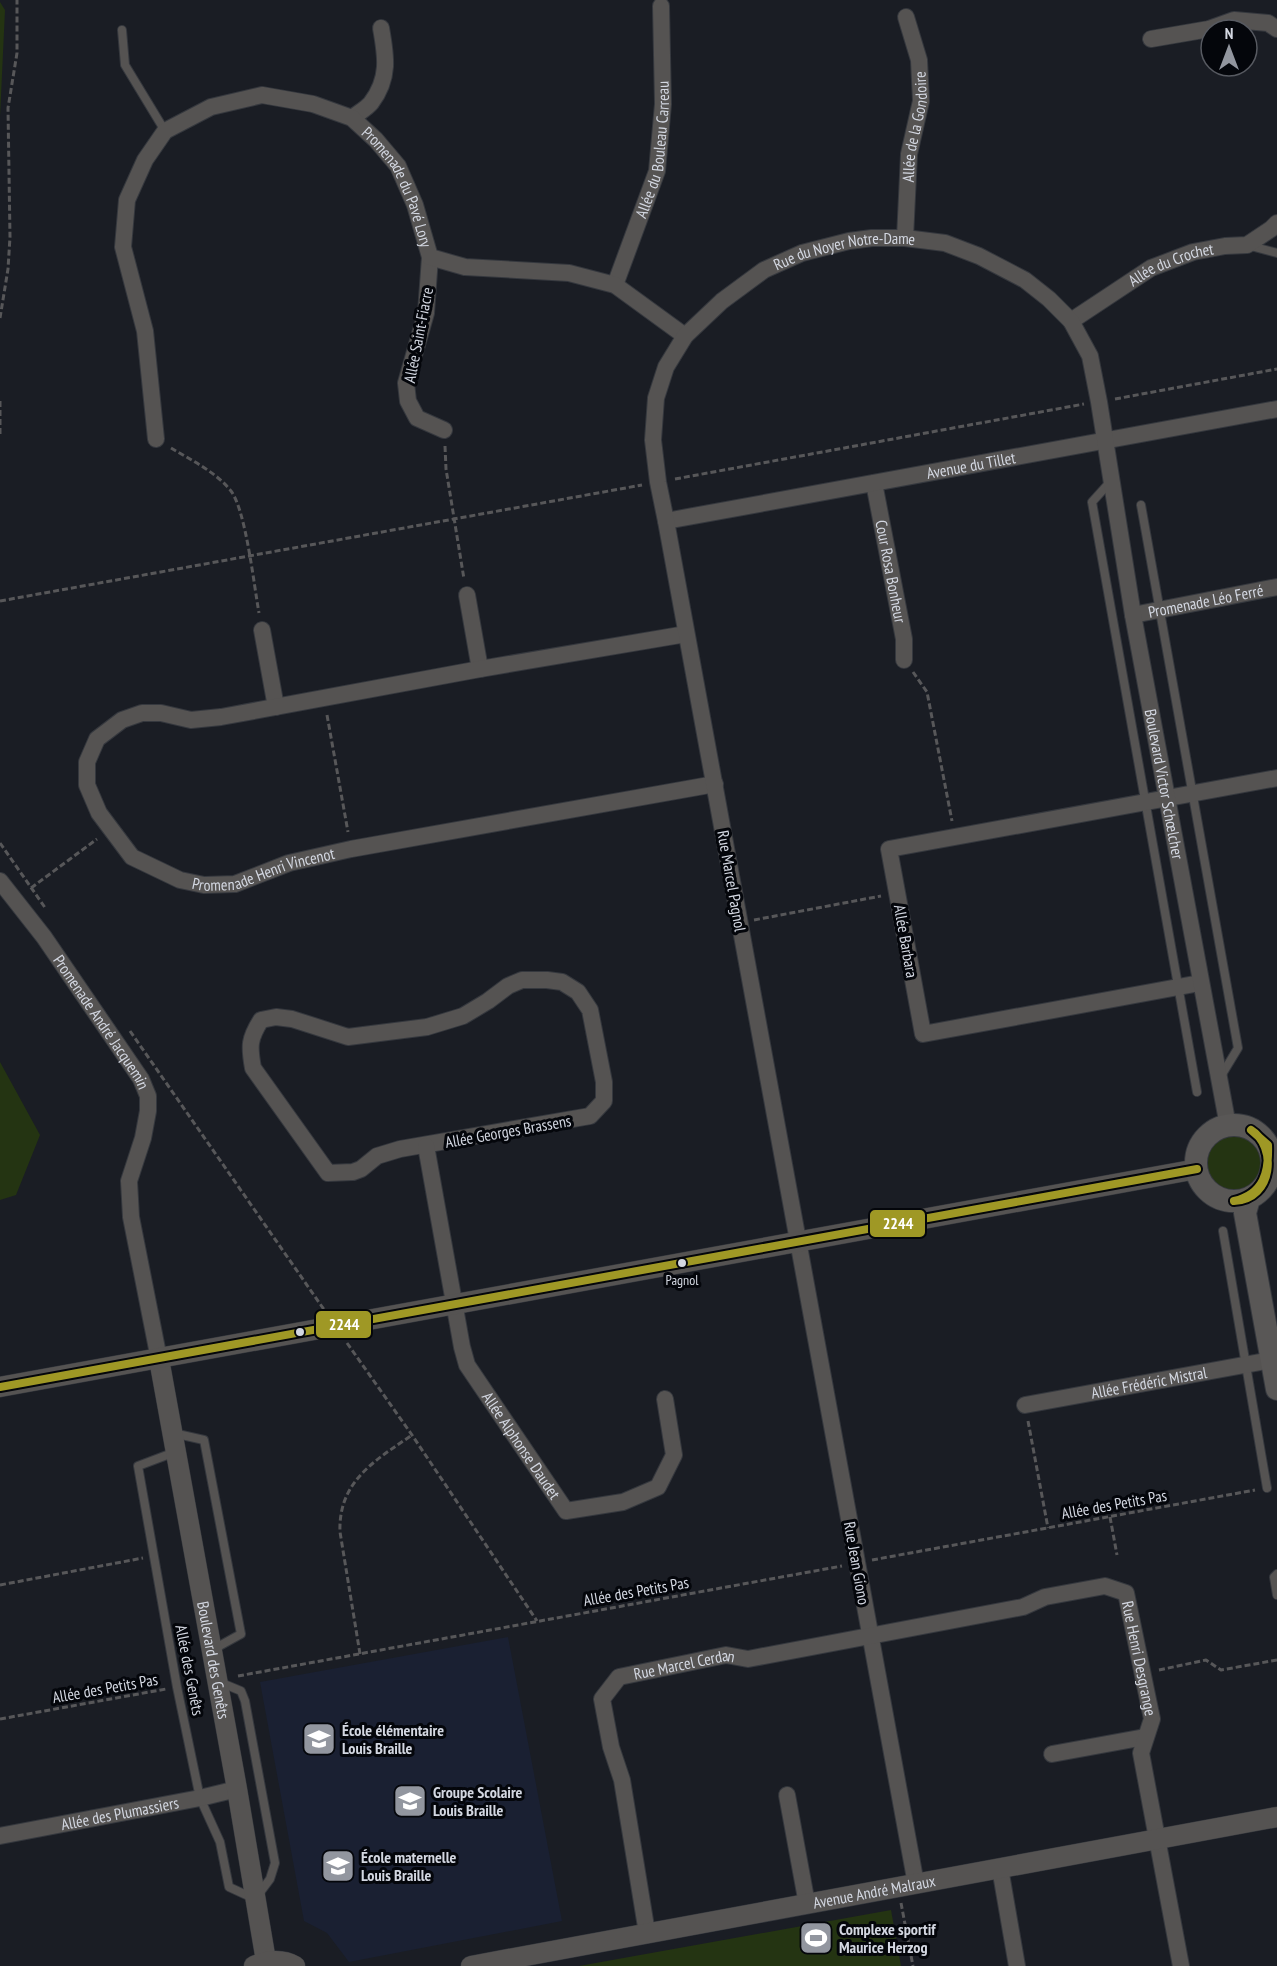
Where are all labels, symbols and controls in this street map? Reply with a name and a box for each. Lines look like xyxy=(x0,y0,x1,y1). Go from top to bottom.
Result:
north arrow xyxy=(1199,18,1259,78)
text: N xyxy=(1225,23,1233,43)
street label: Allée de la Gondoire xyxy=(898,71,931,183)
street label: Allée du Bouleau Carreau xyxy=(631,81,673,221)
street label: Promenade du Pavé Lory xyxy=(358,122,437,250)
street label: Rue du Noyer Notre-Dame xyxy=(770,228,916,274)
street label: Allée du Crochet xyxy=(1124,238,1216,290)
street label: Allée Saint-Fiacre xyxy=(399,285,437,385)
street label: Avenue du Tillet xyxy=(925,447,1018,483)
street label: Cour Rosa Bonheur xyxy=(871,518,911,625)
street label: Promenade Léo Ferré xyxy=(1146,580,1265,622)
street label: Boulevard Victor Schœlcher xyxy=(1141,707,1188,861)
street label: Rue Marcel Pagnol xyxy=(713,829,751,933)
street label: Promenade Henri Vincenot xyxy=(191,843,337,895)
street label: Allée Barbara xyxy=(890,903,922,979)
street label: Promenade André Jacquemin xyxy=(49,951,154,1092)
street label: Allée Georges Brassens xyxy=(443,1110,573,1152)
line badge: 2244 xyxy=(869,1209,926,1238)
text: 2244 xyxy=(883,1213,914,1233)
marker: Pagnol xyxy=(676,1257,688,1269)
place label: Pagnol xyxy=(665,1271,699,1289)
line badge: 2244 xyxy=(315,1310,372,1339)
text: 2244 xyxy=(329,1314,360,1334)
unlabelled marker xyxy=(294,1326,306,1338)
street label: Allée Frédéric Mistral xyxy=(1089,1362,1209,1403)
street label: Allée Alphonse Daudet xyxy=(478,1388,565,1503)
street label: Allée des Petits Pas xyxy=(1060,1485,1168,1523)
street label: Rue Jean Giono xyxy=(840,1520,874,1606)
street label: Allée des Petits Pas xyxy=(582,1572,690,1610)
street label: Rue Henri Desgrange xyxy=(1118,1599,1161,1718)
street label: Boulevard des Genêts xyxy=(193,1600,234,1721)
street label: Allée des Genêts xyxy=(171,1623,209,1717)
street label: Rue Marcel Cerdan xyxy=(632,1645,737,1684)
street label: Allée des Petits Pas xyxy=(51,1669,159,1707)
place label: École élémentaire Louis Braille xyxy=(342,1720,444,1758)
school or university icon: École élémentaire Louis Braille xyxy=(301,1721,337,1757)
place label: Groupe Scolaire Louis Braille xyxy=(433,1782,523,1820)
school or university icon: Groupe Scolaire Louis Braille xyxy=(392,1783,428,1819)
street label: Allée des Plumassiers xyxy=(59,1792,180,1834)
place label: École maternelle Louis Braille xyxy=(361,1847,457,1885)
school or university icon: École maternelle Louis Braille xyxy=(320,1848,356,1884)
street label: Avenue André Malraux xyxy=(811,1870,937,1913)
place label: Complexe sportif Maurice Herzog xyxy=(839,1919,936,1957)
sports icon: Complexe sportif Maurice Herzog xyxy=(798,1920,834,1956)

